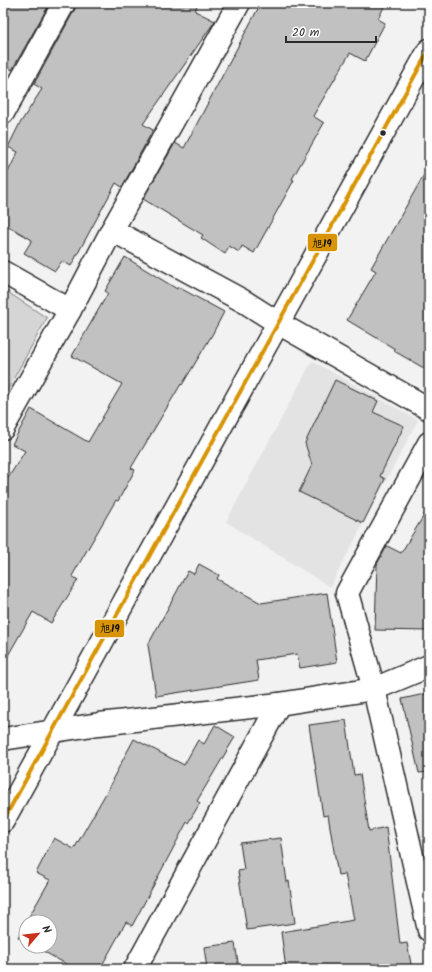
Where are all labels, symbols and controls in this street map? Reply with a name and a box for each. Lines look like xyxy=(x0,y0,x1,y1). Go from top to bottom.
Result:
scale bar xyxy=(286,18,376,44)
text: 20 m xyxy=(292,23,320,42)
unlabelled marker xyxy=(378,128,388,138)
line badge: 旭19 xyxy=(307,233,338,252)
text: 旭19 xyxy=(312,235,332,253)
line badge: 旭19 xyxy=(94,619,125,638)
text: 旭19 xyxy=(100,620,120,638)
north arrow xyxy=(18,914,58,954)
text: N xyxy=(36,922,56,937)

